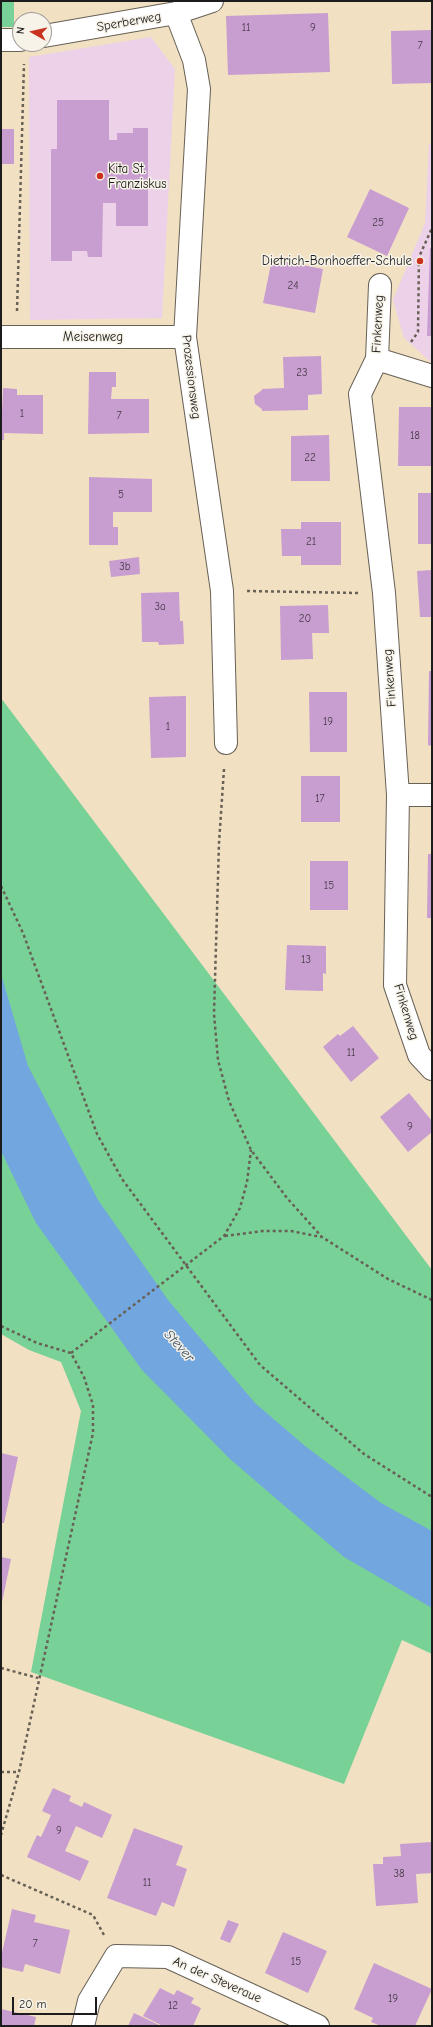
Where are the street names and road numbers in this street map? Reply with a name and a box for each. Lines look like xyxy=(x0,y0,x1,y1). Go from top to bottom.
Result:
street label: Sperberweg xyxy=(95,9,163,35)
street label: Finkenweg xyxy=(369,294,387,354)
street label: Meisenweg xyxy=(63,329,123,345)
street label: Prozessionsweg xyxy=(178,334,204,420)
street label: Finkenweg xyxy=(380,648,400,708)
street label: Finkenweg xyxy=(390,982,422,1042)
street label: An der Steveraue xyxy=(170,1953,264,2007)

